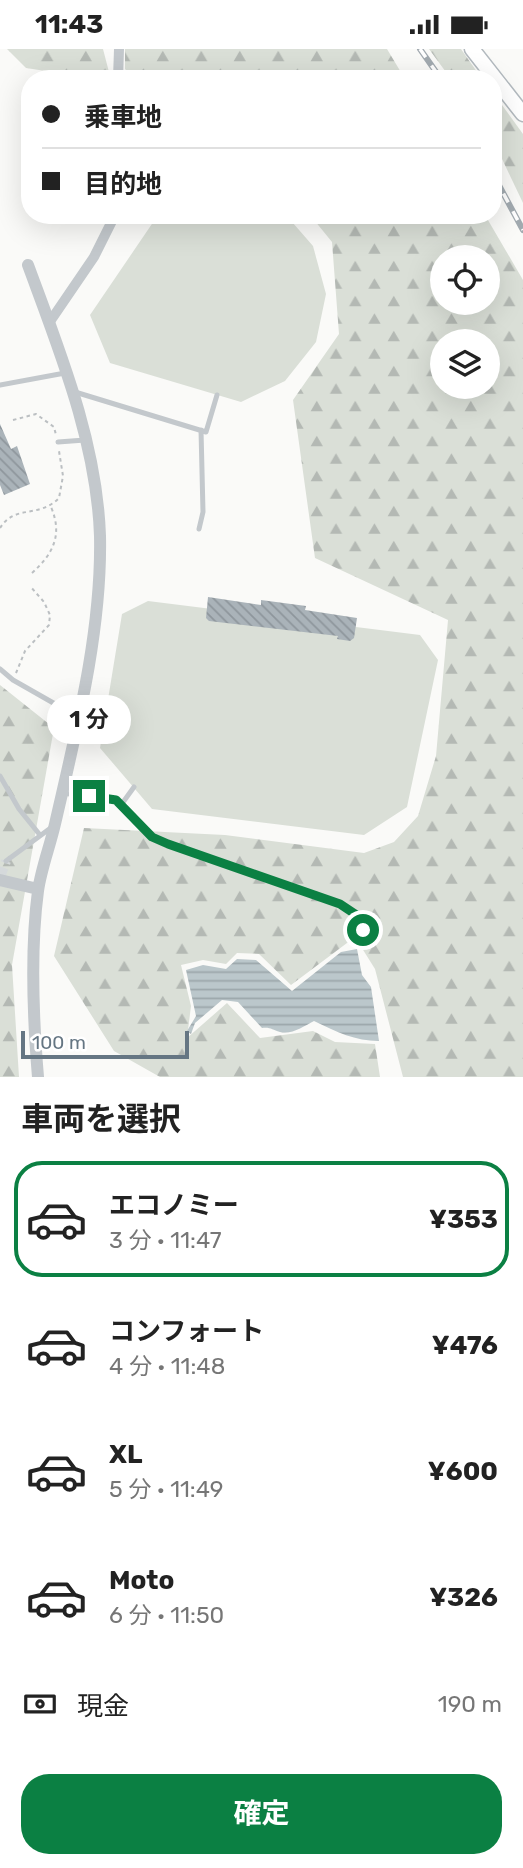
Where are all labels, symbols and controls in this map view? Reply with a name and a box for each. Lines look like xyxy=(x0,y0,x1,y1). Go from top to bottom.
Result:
text: 11:43 xyxy=(35,9,103,40)
text: 乗車地 xyxy=(84,102,162,133)
text: 目的地 xyxy=(84,169,162,200)
map controls xyxy=(430,245,500,399)
button: locate xyxy=(430,245,500,315)
button: layers xyxy=(430,329,500,399)
callout: 1 分 xyxy=(47,695,131,743)
text: 1 分 xyxy=(69,705,109,733)
route end xyxy=(73,780,105,812)
route start xyxy=(347,914,379,946)
scale bar xyxy=(21,1028,189,1060)
text: 100 m xyxy=(32,1031,86,1054)
text: 車両を選択 xyxy=(21,1100,181,1138)
icon: car xyxy=(25,1188,88,1251)
text: エコノミー xyxy=(109,1190,239,1221)
text: ¥353 xyxy=(429,1204,498,1235)
text: 3 分 · 11:47 xyxy=(109,1226,222,1254)
icon: car xyxy=(25,1314,88,1377)
text: コンフォート xyxy=(109,1316,264,1347)
text: ¥476 xyxy=(432,1330,498,1361)
text: 4 分 · 11:48 xyxy=(109,1352,225,1380)
text: XL xyxy=(109,1439,142,1470)
icon: car xyxy=(25,1440,88,1503)
text: ¥600 xyxy=(428,1456,498,1487)
text: 5 分 · 11:49 xyxy=(109,1475,223,1503)
text: Moto xyxy=(109,1565,174,1596)
icon: car xyxy=(25,1566,88,1629)
text: ¥326 xyxy=(429,1582,498,1613)
text: 6 分 · 11:50 xyxy=(109,1601,224,1629)
icon: cash xyxy=(21,1685,59,1723)
text: 190 m xyxy=(438,1690,502,1718)
text: 現金 xyxy=(77,1691,129,1722)
button: 確定 xyxy=(21,1774,502,1854)

